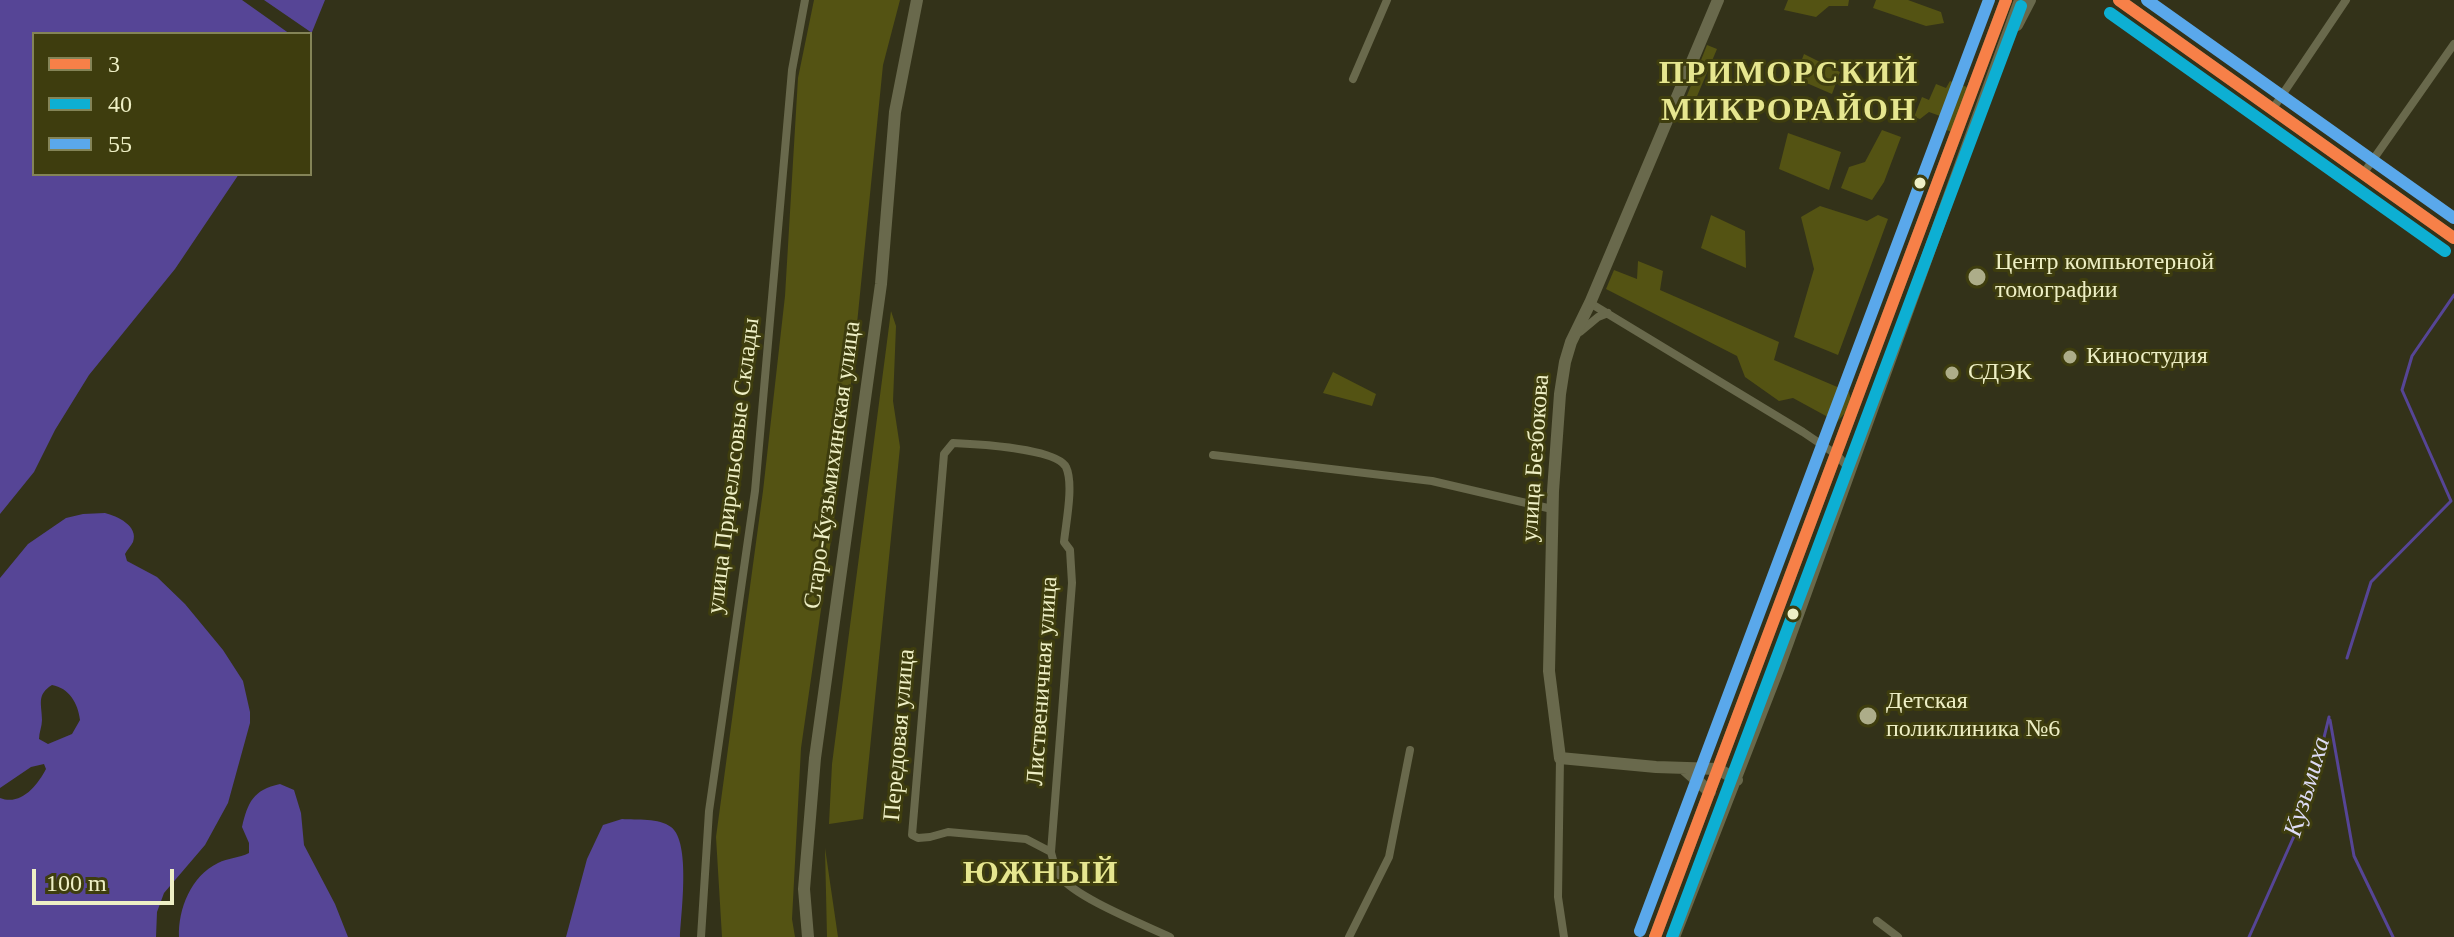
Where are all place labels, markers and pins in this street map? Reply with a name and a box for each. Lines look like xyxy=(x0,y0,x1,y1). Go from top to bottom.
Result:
unlabelled marker xyxy=(1912,175,1928,191)
place label: Центр компьютерной томографии xyxy=(1995,249,2214,305)
marker: Центр компьютерной томографии xyxy=(1966,266,1988,288)
place label: Киностудия xyxy=(2086,343,2208,371)
marker: Киностудия xyxy=(2061,348,2079,366)
place label: СДЭК xyxy=(1968,359,2032,387)
marker: СДЭК xyxy=(1943,364,1961,382)
unlabelled marker xyxy=(1785,606,1801,622)
place label: Детская поликлиника №6 xyxy=(1886,688,2060,744)
marker: Детская поликлиника №6 xyxy=(1857,705,1879,727)

